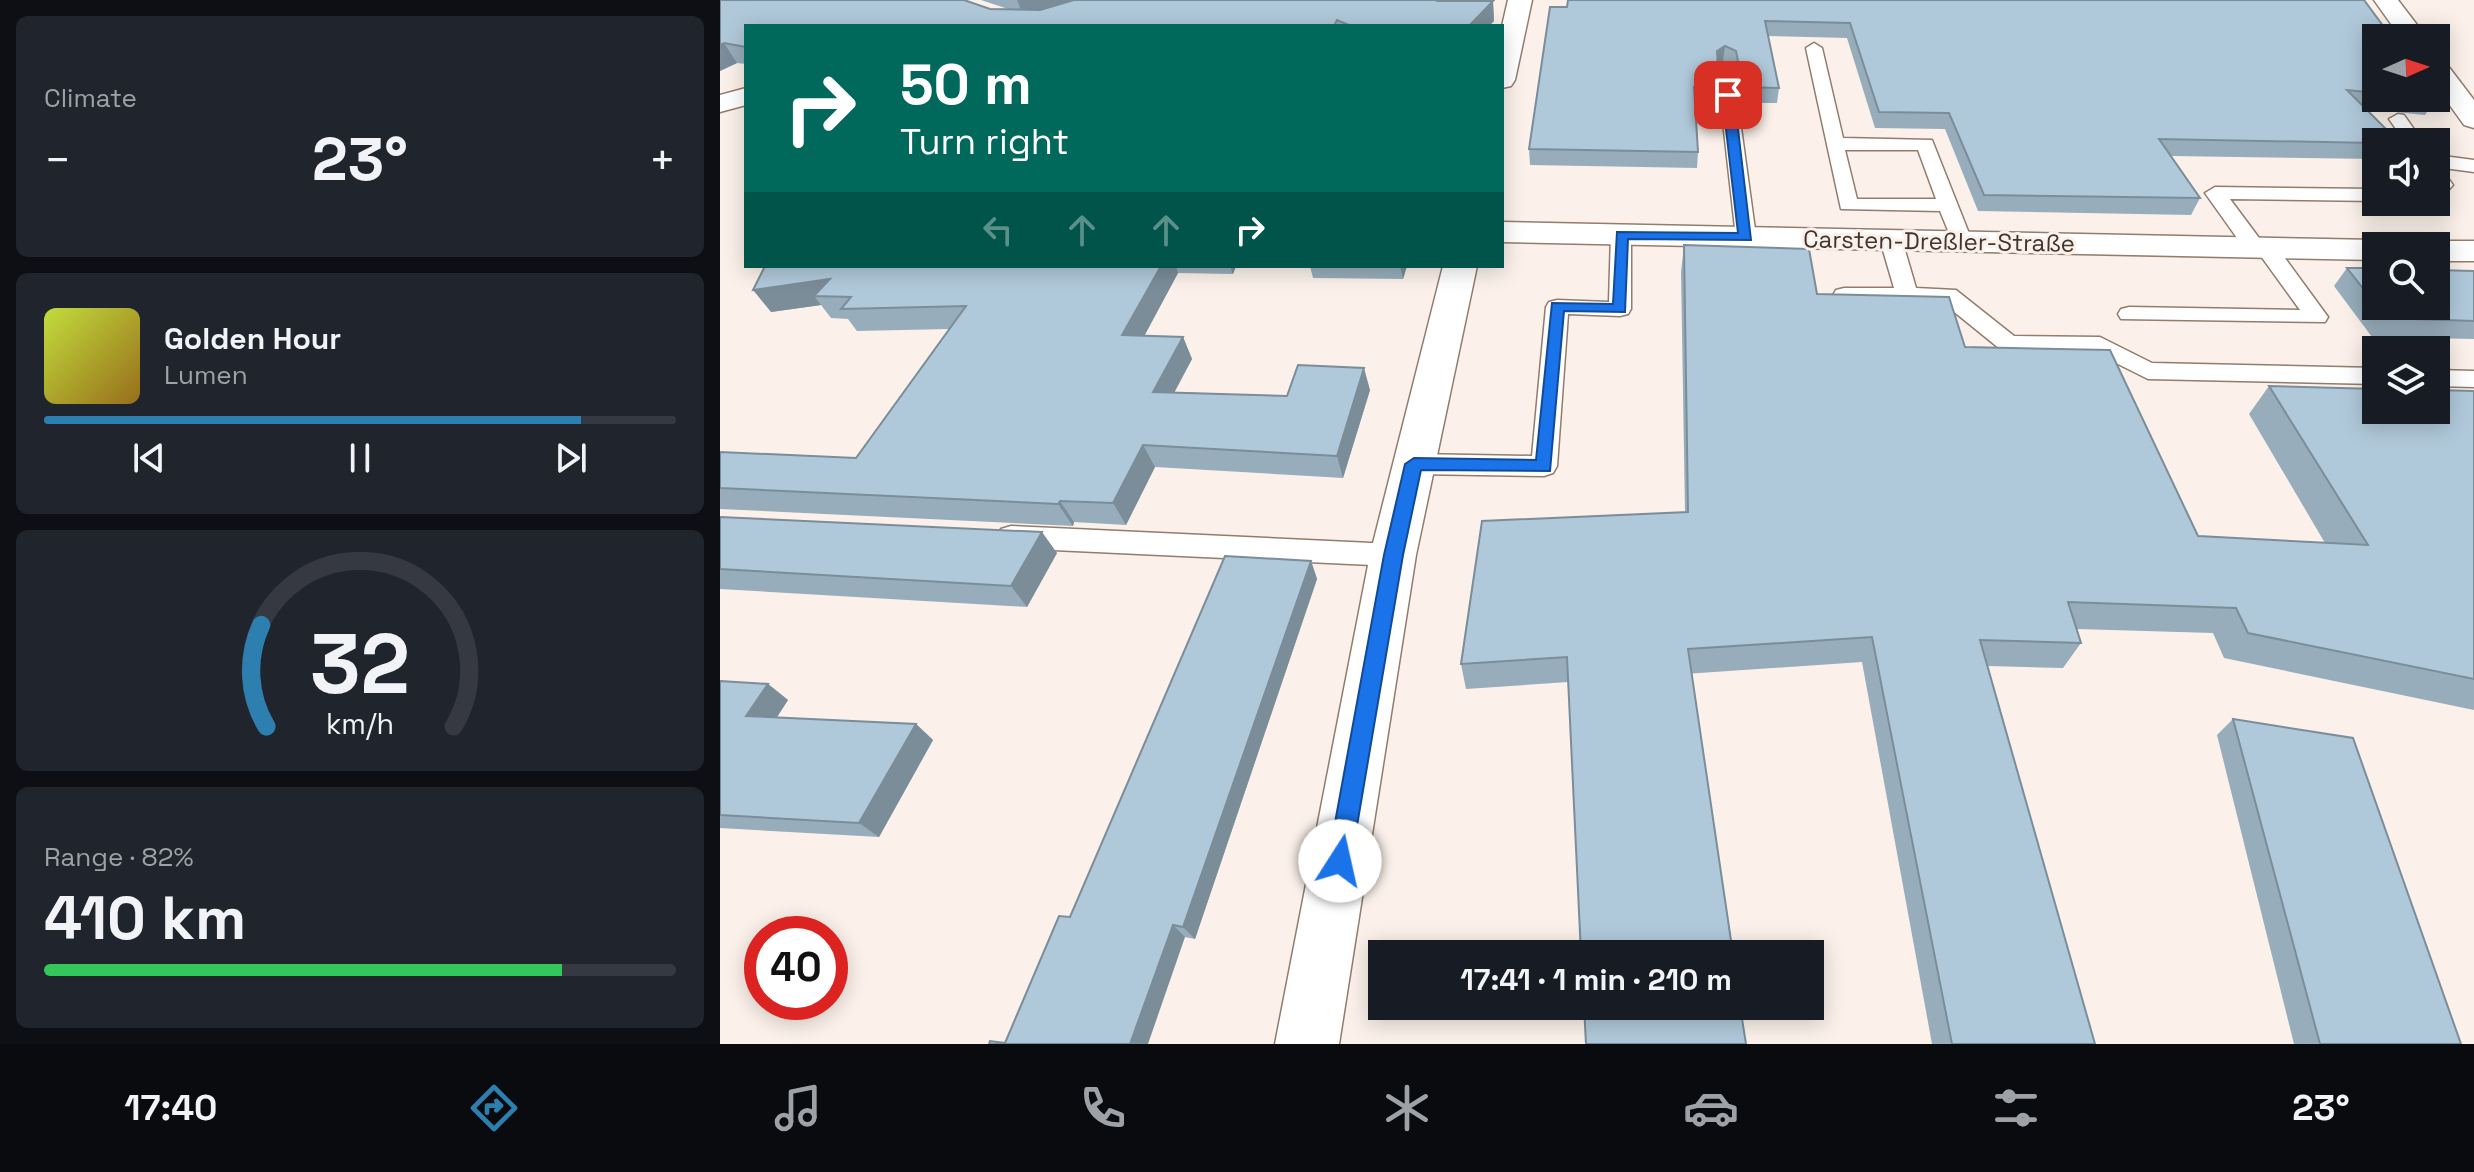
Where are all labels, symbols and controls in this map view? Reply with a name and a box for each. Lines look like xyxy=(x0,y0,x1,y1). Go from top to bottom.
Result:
north arrow xyxy=(2362,24,2450,112)
map controls xyxy=(2362,24,2450,424)
text: 50 m xyxy=(900,49,1032,120)
icon: right xyxy=(768,56,872,160)
pin xyxy=(1694,61,1762,129)
icon: arrive xyxy=(1706,73,1750,117)
text: Climate xyxy=(44,81,137,115)
text: Turn right xyxy=(900,119,1069,165)
text: 23° xyxy=(312,121,408,198)
button: sound xyxy=(2362,128,2450,216)
text: − xyxy=(44,132,71,188)
text: + xyxy=(649,132,676,188)
icon: left xyxy=(976,208,1020,252)
icon: ahead xyxy=(1060,208,1104,252)
icon: ahead xyxy=(1144,208,1188,252)
icon: right xyxy=(1228,208,1272,252)
street label: Carsten-Dreßler-Straße xyxy=(1803,223,2075,259)
button: search xyxy=(2362,232,2450,320)
text: Golden Hour xyxy=(164,319,341,358)
button: layers xyxy=(2362,336,2450,424)
text: Lumen xyxy=(164,358,248,392)
icon: previous xyxy=(127,436,171,480)
icon: pause xyxy=(338,436,382,480)
icon: next xyxy=(549,436,593,480)
text: 32 xyxy=(310,610,410,716)
text: km/h xyxy=(326,706,394,742)
position arrow xyxy=(1298,819,1382,903)
text: Range · 82% xyxy=(44,840,194,874)
text: 410 km xyxy=(44,880,246,957)
speed limit sign: 40 xyxy=(744,916,848,1020)
text: 17:41 · 1 min · 210 m xyxy=(1460,960,1732,999)
icon: directions xyxy=(466,1080,522,1136)
icon: music xyxy=(770,1080,826,1136)
icon: phone xyxy=(1075,1080,1131,1136)
icon: climate xyxy=(1379,1080,1435,1136)
icon: car xyxy=(1683,1080,1739,1136)
icon: filters xyxy=(1988,1080,2044,1136)
text: 17:40 xyxy=(124,1085,217,1131)
text: 23° xyxy=(2292,1085,2350,1131)

